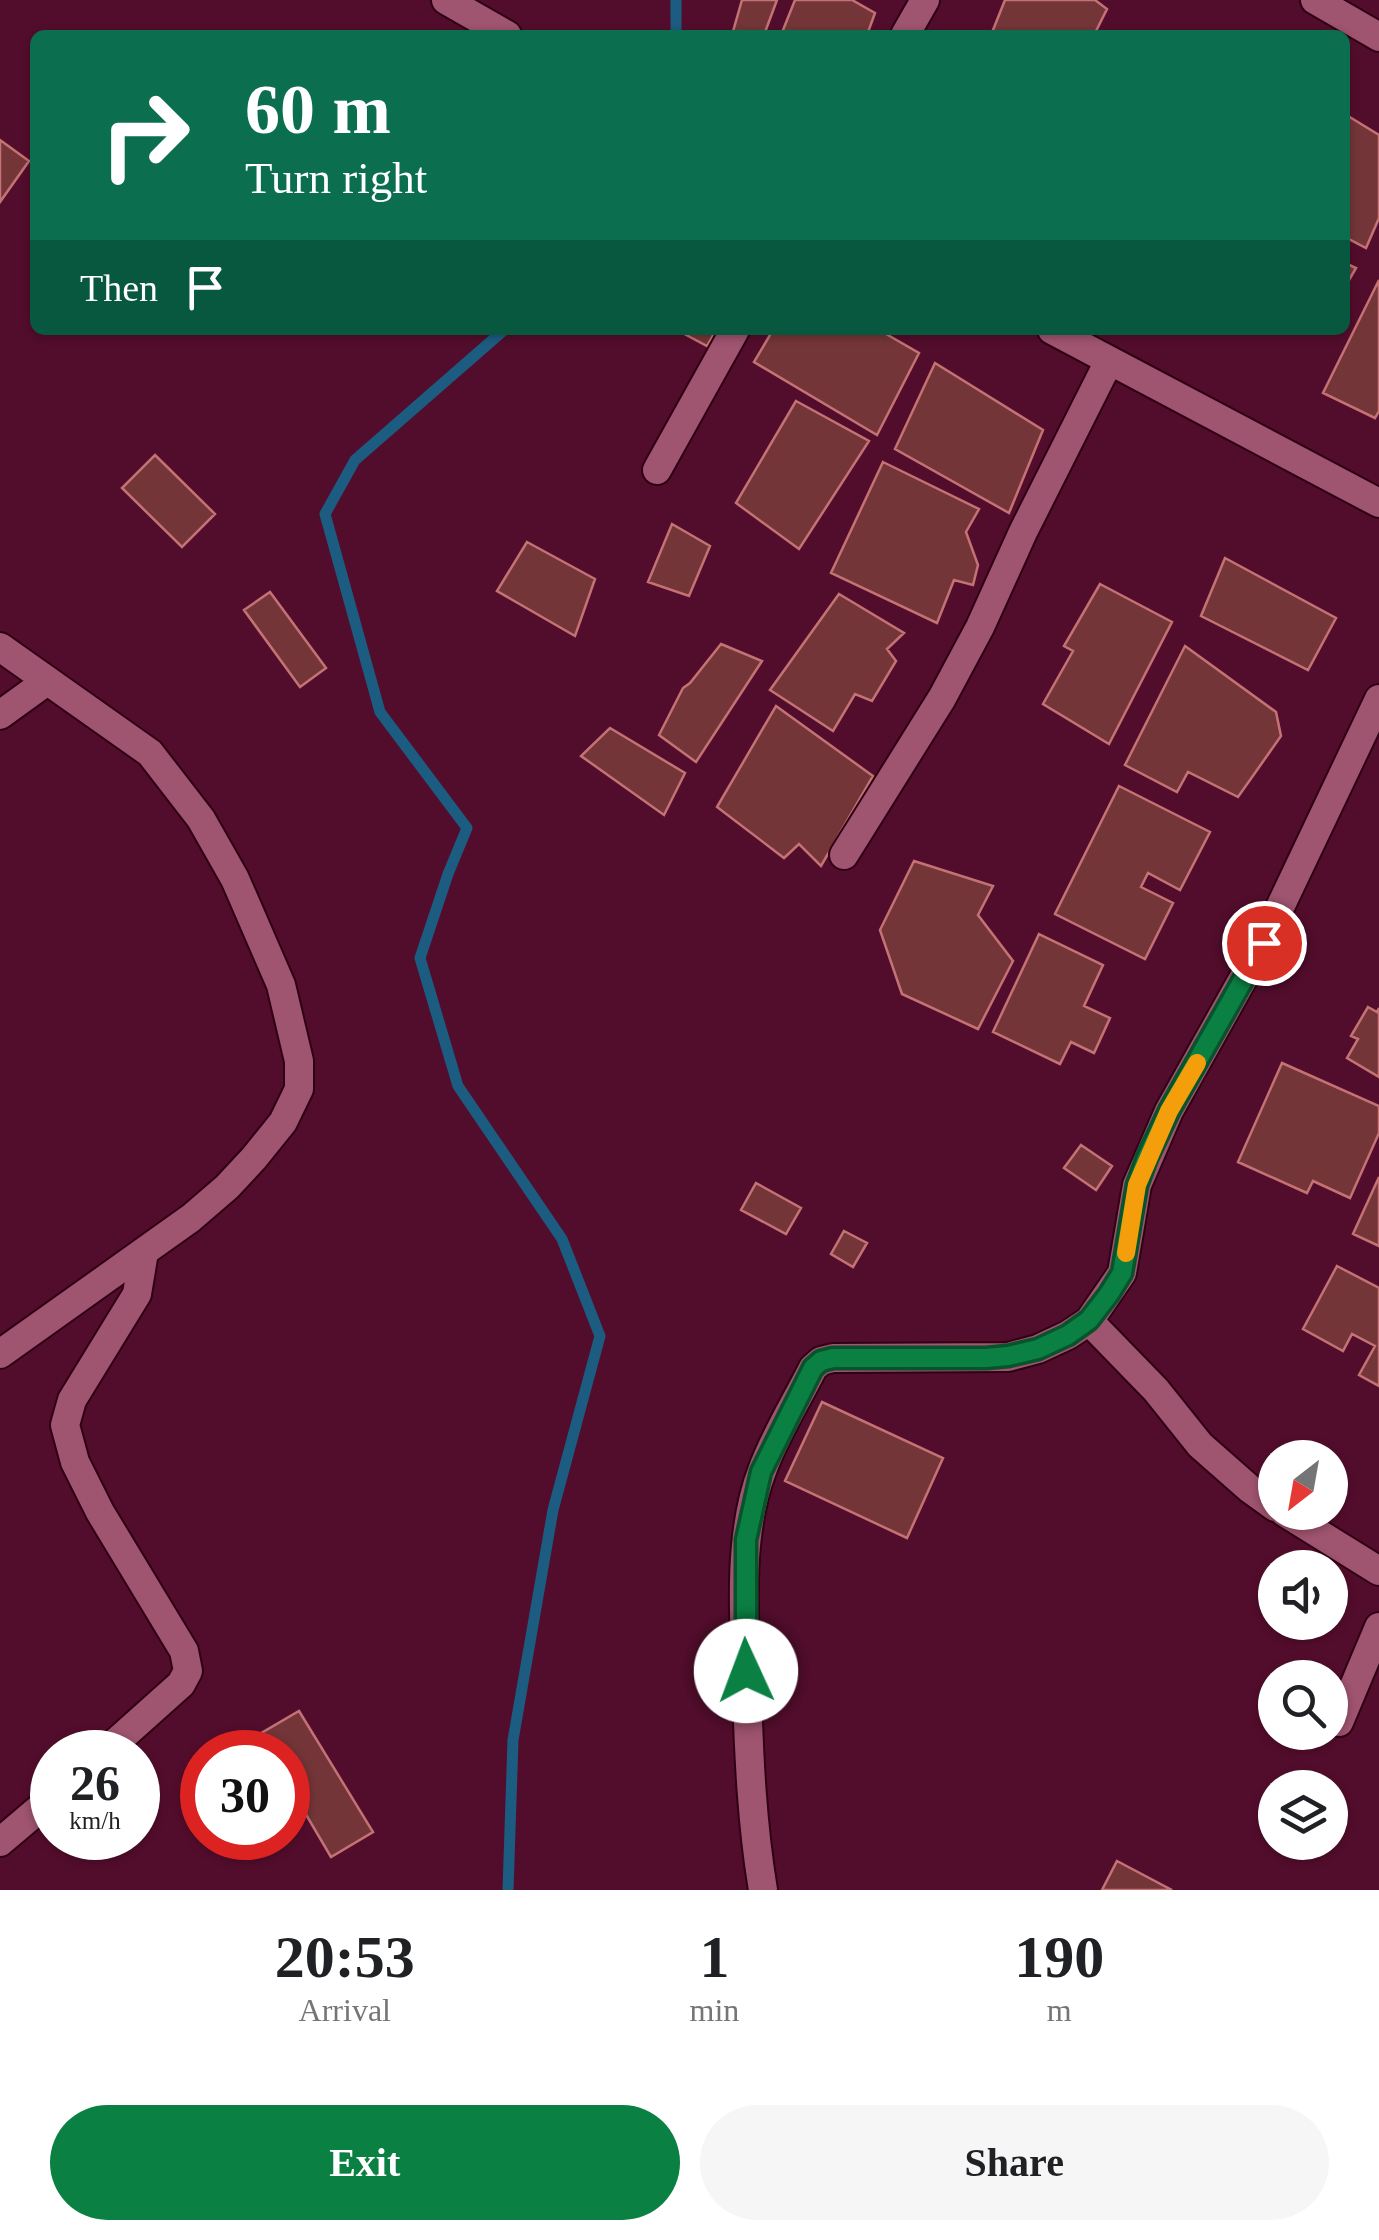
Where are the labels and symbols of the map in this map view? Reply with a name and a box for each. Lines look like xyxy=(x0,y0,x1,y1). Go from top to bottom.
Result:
pin xyxy=(1222,901,1307,986)
north arrow xyxy=(1258,1440,1348,1530)
position arrow xyxy=(694,1619,798,1723)
speed limit sign: 30 xyxy=(180,1730,310,1860)

